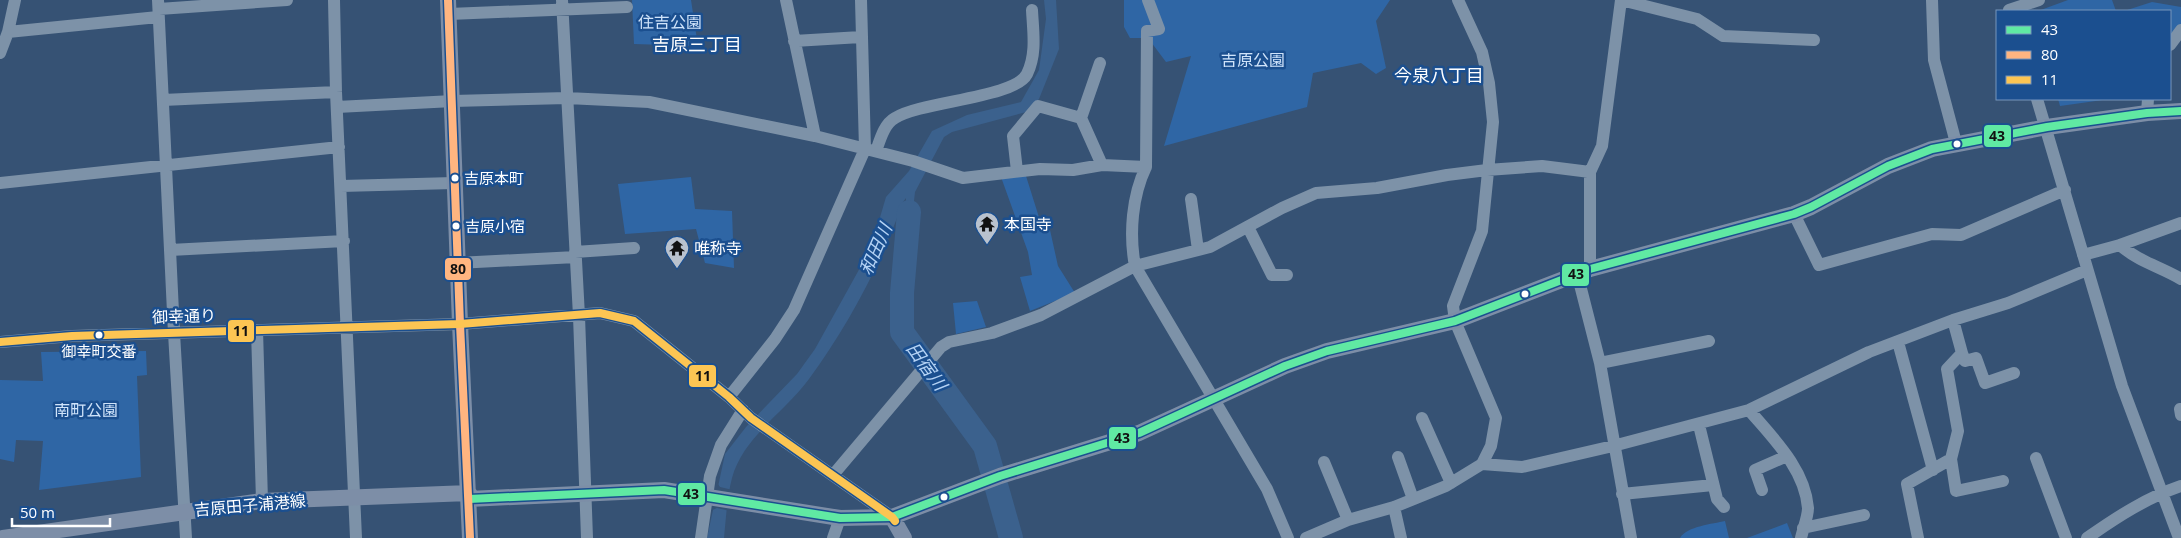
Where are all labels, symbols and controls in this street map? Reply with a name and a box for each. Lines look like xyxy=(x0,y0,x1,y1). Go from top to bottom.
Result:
legend xyxy=(1996,10,2171,100)
park label: 住吉公園 xyxy=(638,11,702,33)
text: 43 xyxy=(2041,19,2058,39)
district label: 吉原三丁目 xyxy=(652,32,742,56)
text: 80 xyxy=(2041,44,2058,64)
park label: 吉原公園 xyxy=(1221,49,1285,71)
district label: 今泉八丁目 xyxy=(1394,63,1484,87)
text: 11 xyxy=(2041,69,2058,89)
line badge: 43 xyxy=(1983,124,2012,148)
text: 43 xyxy=(1989,126,2005,145)
unlabelled marker xyxy=(1952,139,1962,149)
place label: 吉原本町 xyxy=(464,168,524,188)
marker: 吉原本町 xyxy=(450,173,460,183)
temple icon: 本国寺 xyxy=(974,211,1000,245)
place label: 本国寺 xyxy=(1004,213,1052,235)
place label: 吉原小宿 xyxy=(465,216,525,236)
water label: 和田川 xyxy=(853,218,898,279)
marker: 吉原小宿 xyxy=(451,221,461,231)
temple icon: 唯称寺 xyxy=(664,235,690,269)
place label: 唯称寺 xyxy=(694,237,742,259)
line badge: 80 xyxy=(444,257,472,281)
text: 80 xyxy=(450,259,466,278)
line badge: 43 xyxy=(1561,263,1590,287)
text: 43 xyxy=(1568,264,1584,283)
unlabelled marker xyxy=(1520,289,1530,299)
street label: 御幸通り xyxy=(152,304,216,328)
line badge: 11 xyxy=(227,319,255,343)
text: 11 xyxy=(233,321,249,340)
marker: 御幸町交番 xyxy=(94,330,104,340)
water label: 田宿川 xyxy=(901,337,954,397)
place label: 御幸町交番 xyxy=(61,341,137,361)
line badge: 11 xyxy=(688,364,717,388)
text: 11 xyxy=(695,366,711,385)
park label: 南町公園 xyxy=(54,399,118,421)
line badge: 43 xyxy=(1108,426,1137,450)
text: 43 xyxy=(1114,428,1130,447)
line badge: 43 xyxy=(677,482,706,506)
text: 43 xyxy=(683,484,699,503)
street label: 吉原田子浦港線 xyxy=(193,489,307,521)
unlabelled marker xyxy=(939,492,949,502)
scale bar xyxy=(12,496,110,528)
text: 50 m xyxy=(20,502,55,522)

